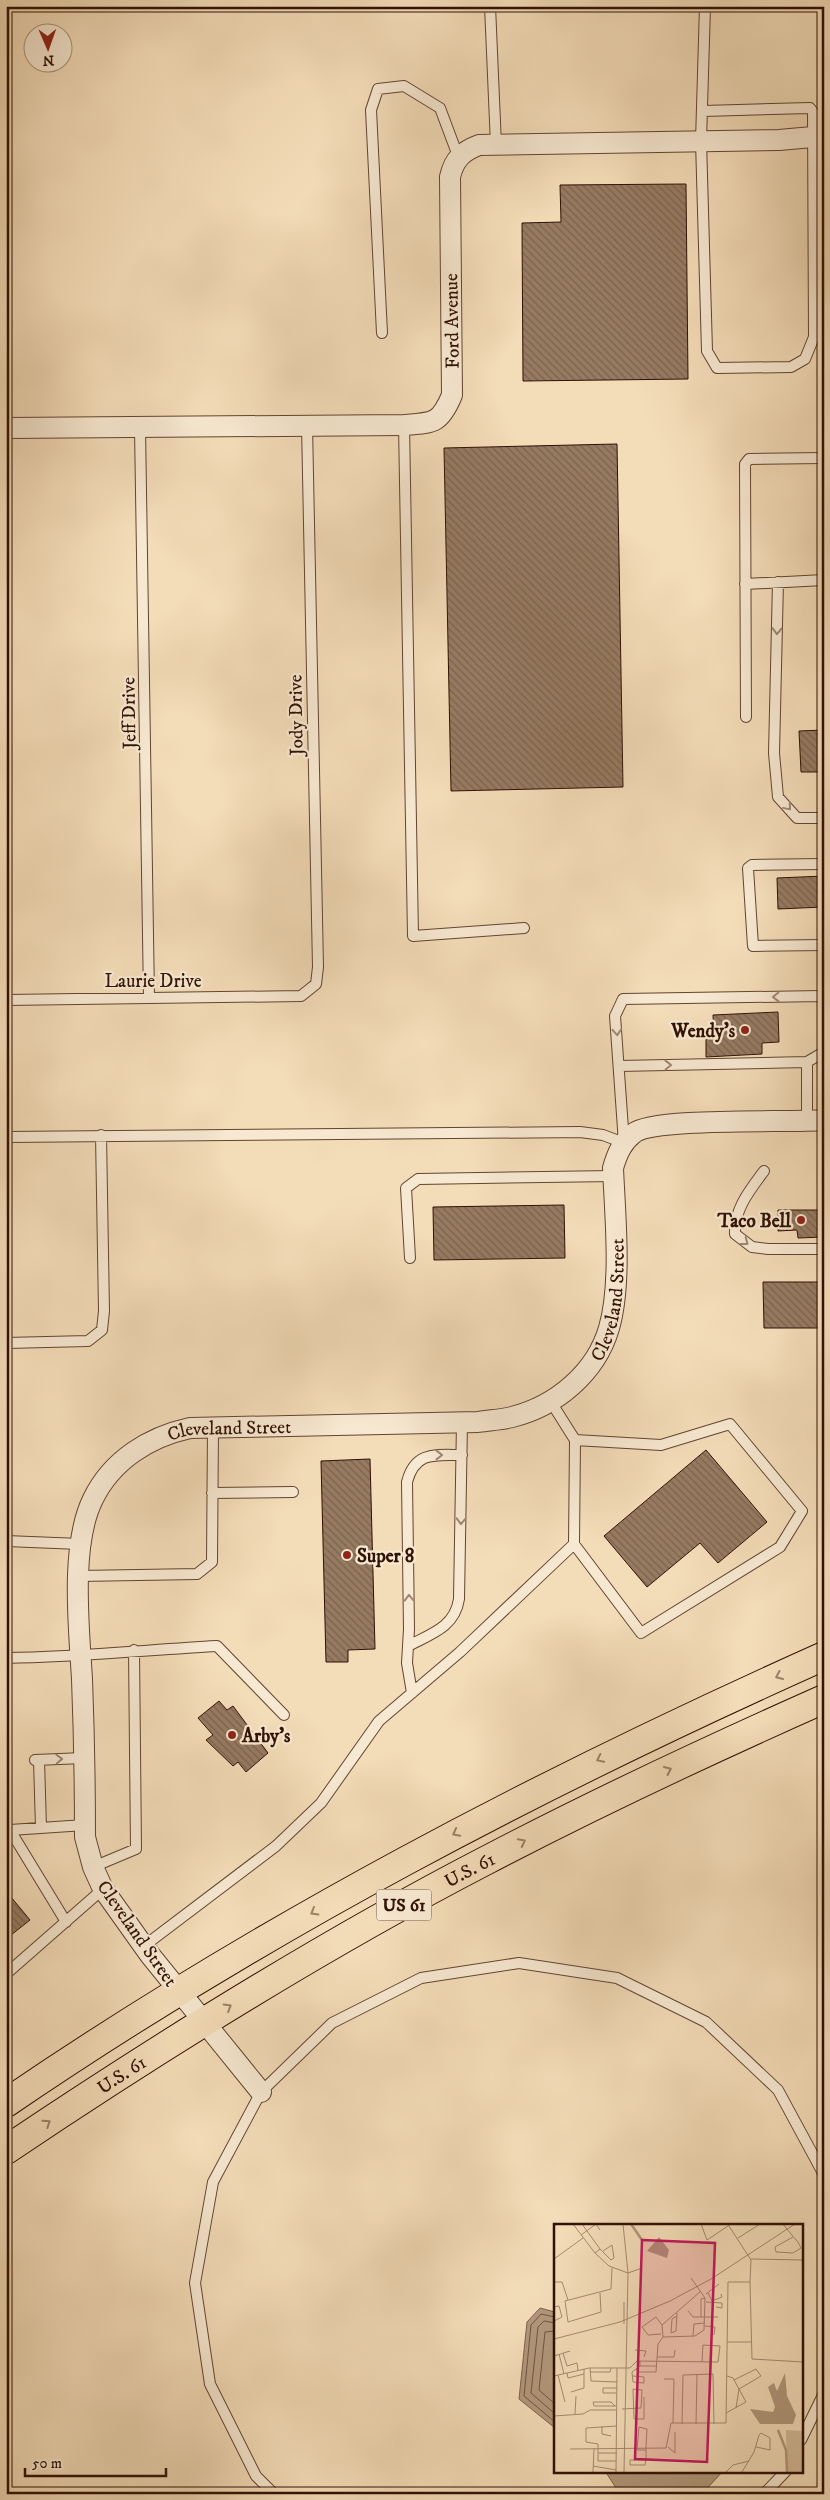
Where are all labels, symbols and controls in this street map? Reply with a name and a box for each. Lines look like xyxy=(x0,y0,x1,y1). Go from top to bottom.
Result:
north arrow xyxy=(22,22,72,72)
text: N xyxy=(42,51,54,69)
street label: Ford Avenue xyxy=(440,273,465,369)
one-way arrow xyxy=(772,628,782,635)
street label: Jody Drive xyxy=(284,674,309,758)
street label: Jeff Drive xyxy=(117,677,142,751)
one-way arrow xyxy=(782,802,791,811)
street label: Laurie Drive xyxy=(104,970,202,993)
one-way arrow xyxy=(772,992,780,1002)
place label: Wendy's xyxy=(670,1020,736,1043)
marker: Wendy's xyxy=(739,1024,751,1036)
one-way arrow xyxy=(611,1028,622,1036)
one-way arrow xyxy=(664,1060,672,1070)
place label: Taco Bell xyxy=(716,1210,791,1233)
marker: Taco Bell xyxy=(795,1214,807,1226)
one-way arrow xyxy=(739,1236,749,1245)
street label: Cleveland Street xyxy=(586,1238,630,1366)
street label: Cleveland Street xyxy=(164,1416,291,1447)
one-way arrow xyxy=(435,1450,443,1460)
one-way arrow xyxy=(456,1518,466,1525)
place label: Super 8 xyxy=(357,1545,415,1568)
marker: Super 8 xyxy=(341,1549,353,1561)
one-way arrow xyxy=(404,1594,414,1602)
one-way arrow xyxy=(775,1669,784,1680)
place label: Arby's xyxy=(241,1725,291,1748)
marker: Arby's xyxy=(226,1729,238,1741)
one-way arrow xyxy=(596,1753,605,1763)
one-way arrow xyxy=(56,1754,64,1764)
one-way arrow xyxy=(663,1766,672,1776)
one-way arrow xyxy=(452,1827,461,1837)
one-way arrow xyxy=(517,1838,526,1848)
street label: U.S. 61 xyxy=(441,1848,499,1893)
street label: Cleveland Street xyxy=(92,1876,182,1991)
road number: US 61 xyxy=(376,1890,432,1920)
one-way arrow xyxy=(310,1906,319,1916)
one-way arrow xyxy=(222,2004,231,2014)
street label: U.S. 61 xyxy=(93,2051,151,2100)
one-way arrow xyxy=(41,2120,50,2129)
inset map xyxy=(554,2224,802,2472)
scale bar xyxy=(25,2445,166,2477)
text: 50 m xyxy=(32,2454,62,2473)

